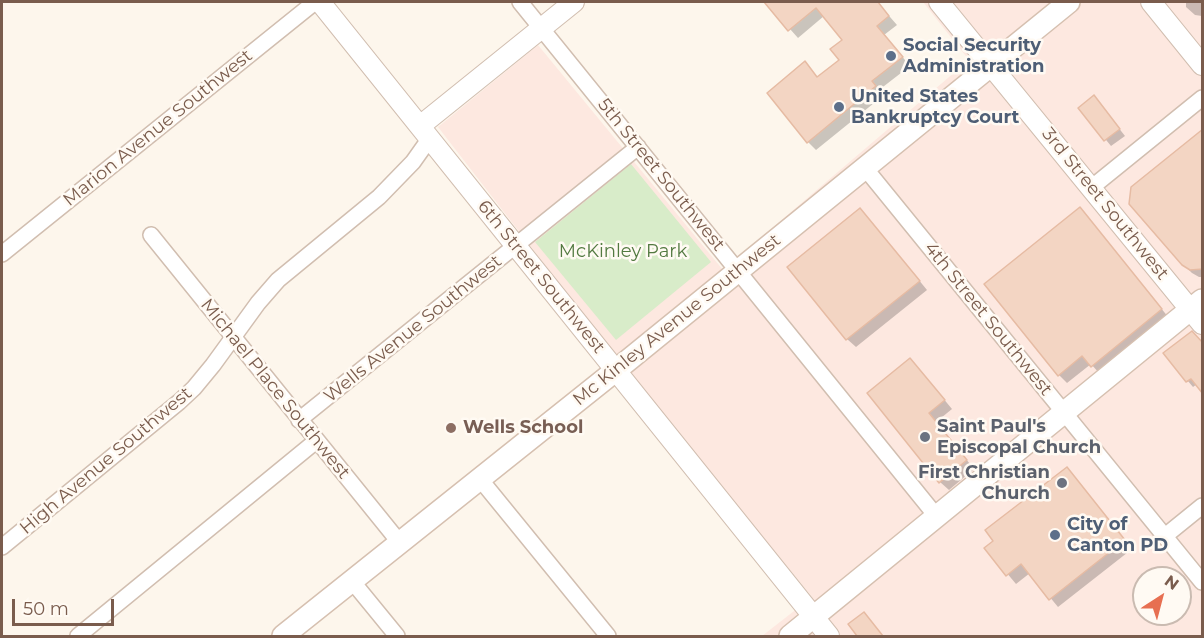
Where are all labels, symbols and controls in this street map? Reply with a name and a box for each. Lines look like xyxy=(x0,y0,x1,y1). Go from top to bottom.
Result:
place label: Social Security Administration xyxy=(903,35,1044,78)
street label: Marion Avenue Southwest xyxy=(59,45,257,211)
marker: Social Security Administration xyxy=(884,49,898,63)
place label: United States Bankruptcy Court xyxy=(851,86,1019,128)
street label: 5th Street Southwest xyxy=(593,94,729,256)
marker: United States Bankruptcy Court xyxy=(832,100,846,114)
street label: 3rd Street Southwest xyxy=(1037,124,1173,284)
street label: 6th Street Southwest xyxy=(473,196,609,358)
street label: Mc Kinley Avenue Southwest xyxy=(569,230,785,410)
street label: 4th Street Southwest xyxy=(919,238,1057,400)
park label: McKinley Park xyxy=(559,241,687,263)
street label: Wells Avenue Southwest xyxy=(320,251,506,407)
street label: Michael Place Southwest xyxy=(196,295,354,483)
street label: High Avenue Southwest xyxy=(16,383,196,539)
place label: Saint Paul's Episcopal Church xyxy=(937,416,1101,458)
place label: Wells School xyxy=(463,417,583,439)
marker: Wells School xyxy=(444,421,458,435)
marker: Saint Paul's Episcopal Church xyxy=(918,430,932,444)
place label: First Christian Church xyxy=(918,462,1050,504)
marker: First Christian Church xyxy=(1055,476,1069,490)
place label: City of Canton PD xyxy=(1067,514,1168,556)
marker: City of Canton PD xyxy=(1048,528,1062,542)
north arrow xyxy=(1132,566,1192,626)
text: N xyxy=(1161,571,1183,594)
scale bar xyxy=(15,587,117,625)
text: 50 m xyxy=(23,598,69,620)

